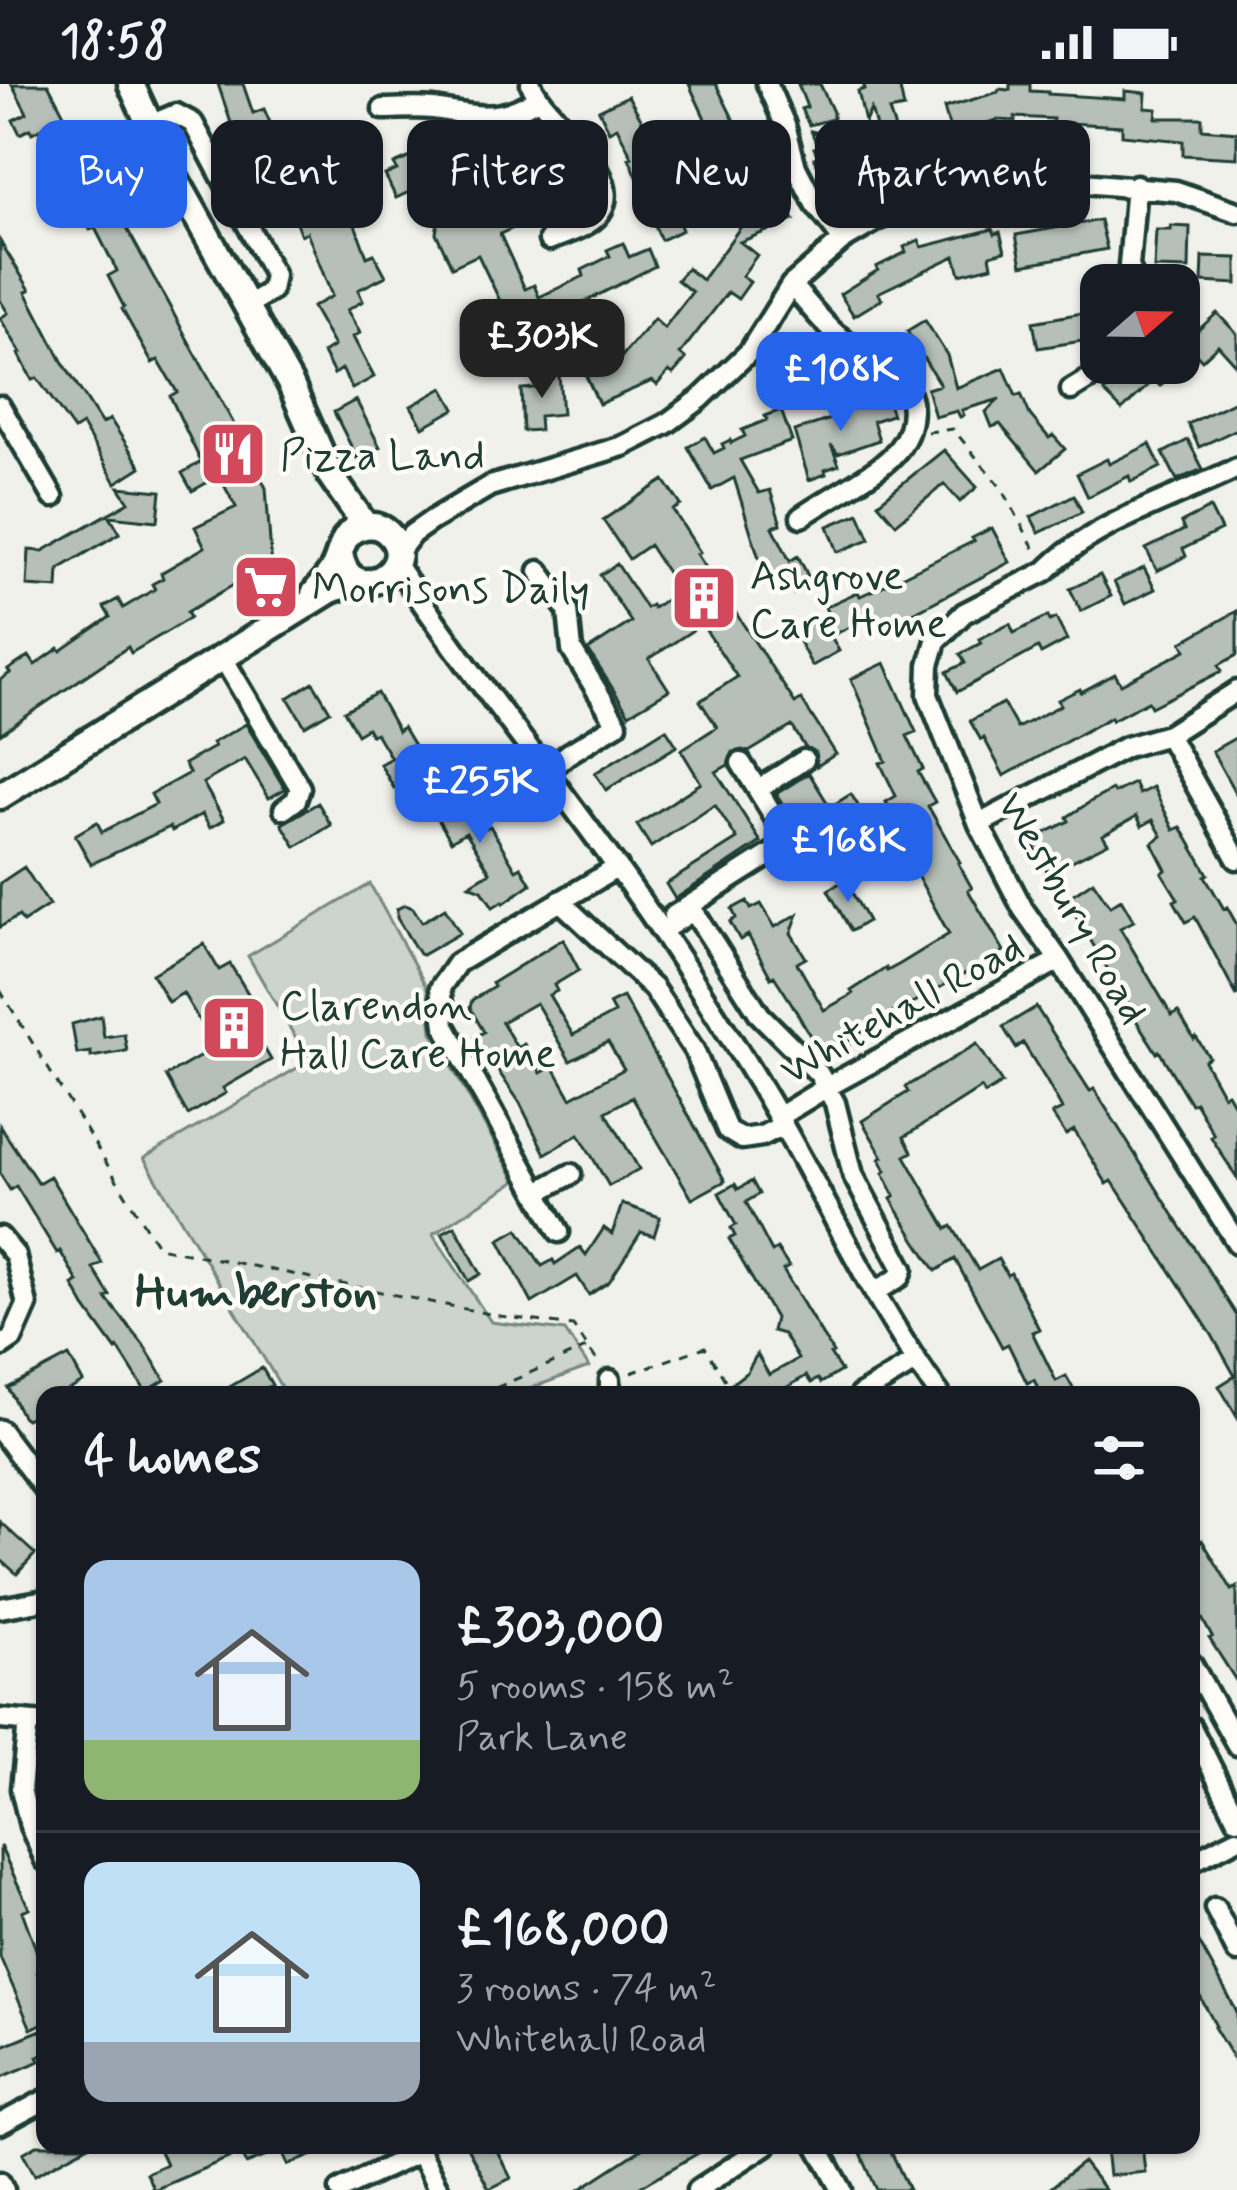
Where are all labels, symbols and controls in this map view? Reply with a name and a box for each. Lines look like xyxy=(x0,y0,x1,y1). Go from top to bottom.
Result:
text: 18:58 xyxy=(60,13,168,72)
chip: Buy xyxy=(36,120,187,228)
chip: Rent xyxy=(211,120,383,228)
chip: Filters xyxy=(407,120,608,228)
chip: New xyxy=(632,120,791,228)
chip: Apartment xyxy=(815,120,1090,228)
north arrow xyxy=(1080,264,1200,384)
map controls xyxy=(1080,264,1200,384)
pin: £303K xyxy=(458,299,626,401)
text: £303K xyxy=(487,312,597,363)
pin: £108K xyxy=(757,332,925,434)
text: £108K xyxy=(783,345,899,396)
restaurant icon: Pizza Land xyxy=(198,419,268,489)
place label: Pizza Land xyxy=(280,430,485,485)
place label: Ashgrove Care Home xyxy=(750,550,947,653)
supermarket icon: Morrisons Daily xyxy=(231,552,301,622)
place label: Morrisons Daily xyxy=(312,563,590,618)
building icon: Ashgrove Care Home xyxy=(669,563,739,633)
pin: £255K xyxy=(396,744,564,846)
text: £255K xyxy=(422,757,538,808)
street label: Westbury Road xyxy=(982,783,1160,1035)
pin: £168K xyxy=(764,803,932,905)
text: £168K xyxy=(791,816,905,867)
street label: Whitehall Road xyxy=(771,921,1034,1099)
place label: Clarendon Hall Care Home xyxy=(280,980,556,1083)
building icon: Clarendon Hall Care Home xyxy=(199,993,269,1063)
district label: Humberston xyxy=(135,1262,377,1325)
text: 4 homes xyxy=(84,1425,261,1491)
icon: filters xyxy=(1086,1425,1152,1491)
text: £303,000 xyxy=(456,1596,664,1662)
icon: home xyxy=(180,1608,324,1752)
text: 5 rooms · 158 m² xyxy=(456,1662,734,1713)
text: Park Lane xyxy=(456,1713,628,1764)
text: £168,000 xyxy=(456,1898,670,1964)
icon: home xyxy=(180,1910,324,2054)
text: 3 rooms · 74 m² xyxy=(456,1964,717,2015)
text: Whitehall Road xyxy=(456,2015,706,2066)

